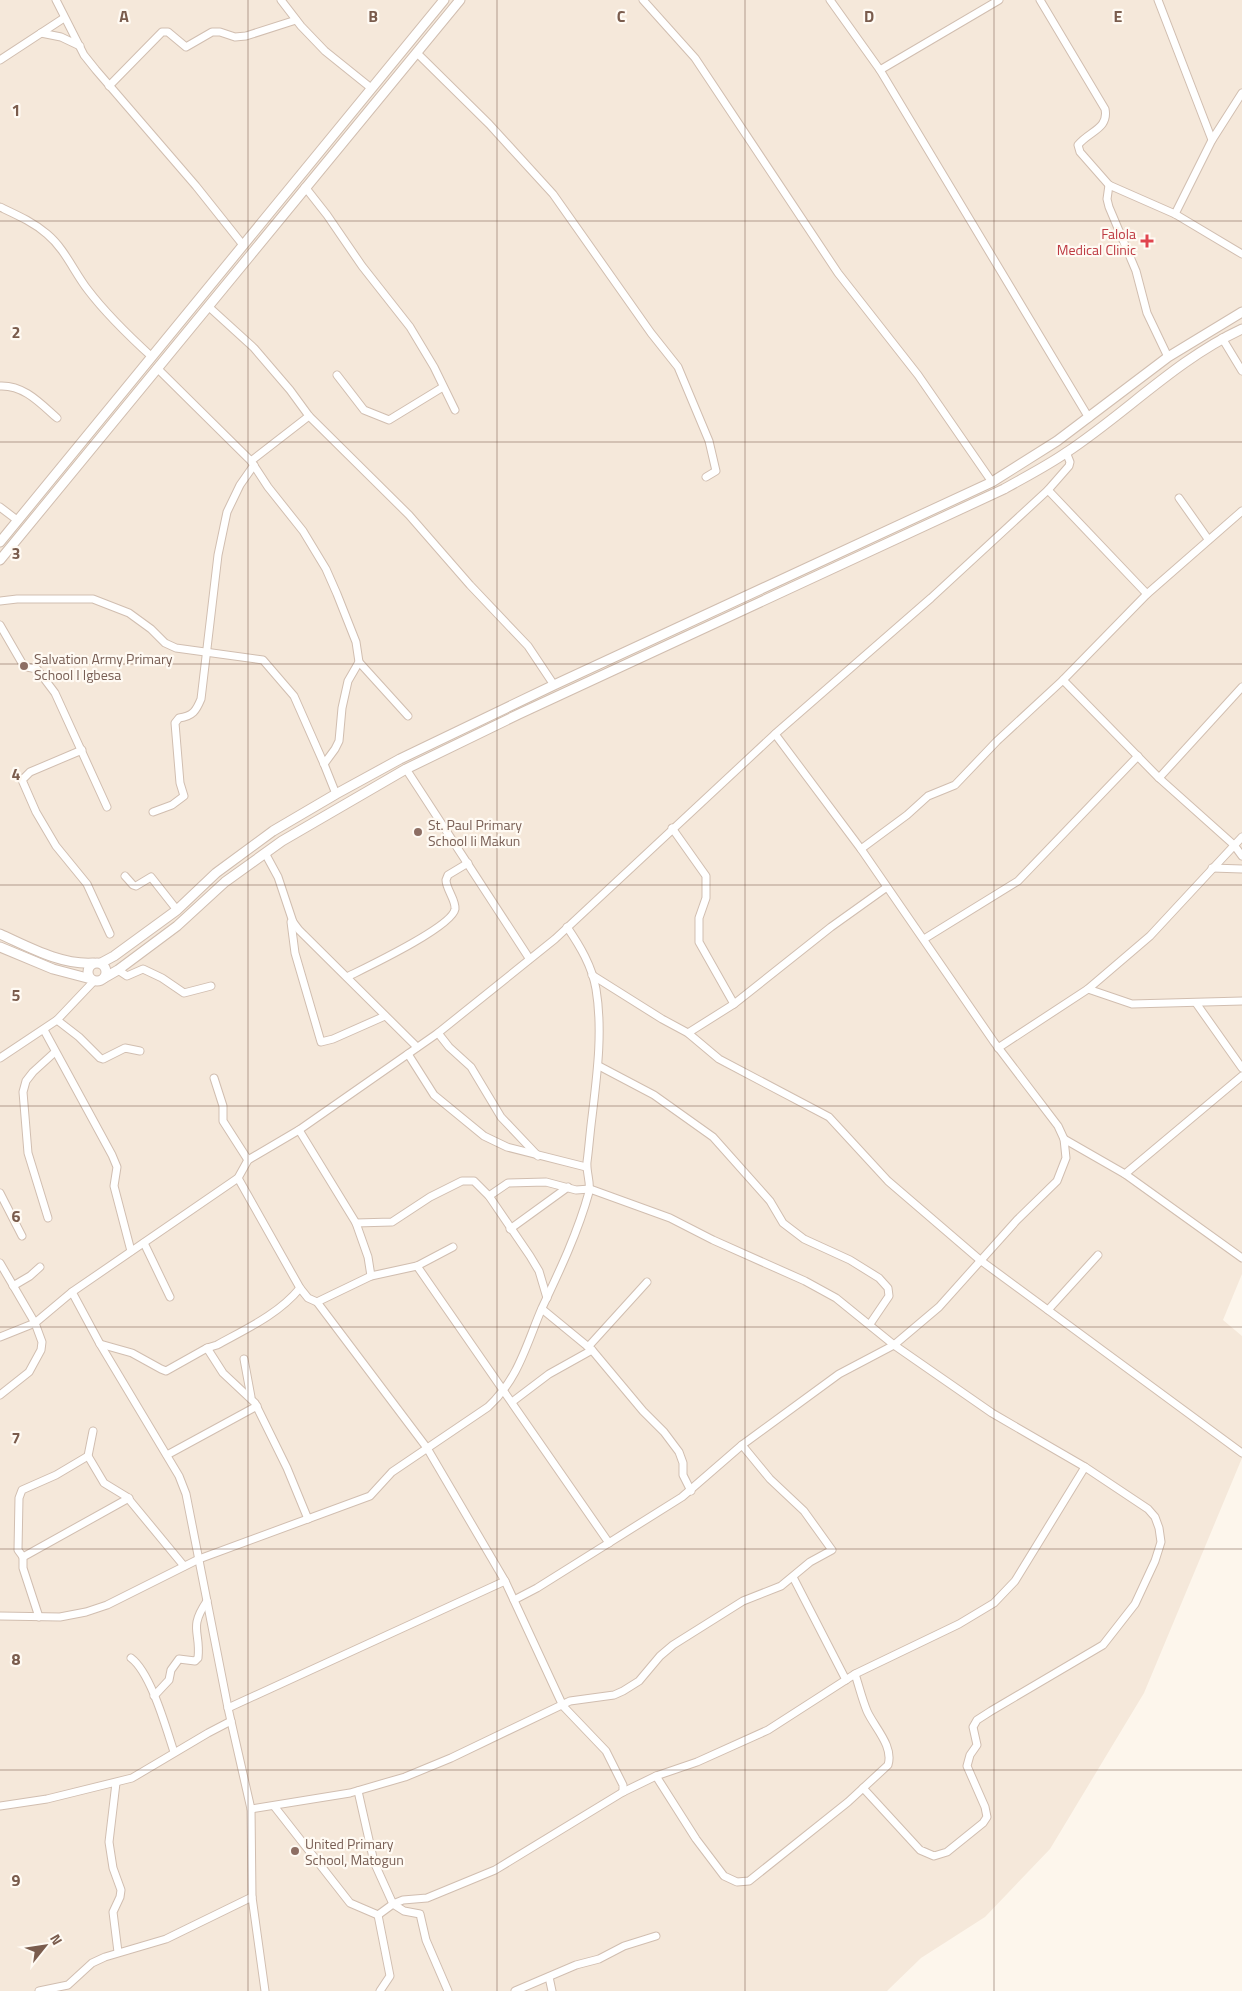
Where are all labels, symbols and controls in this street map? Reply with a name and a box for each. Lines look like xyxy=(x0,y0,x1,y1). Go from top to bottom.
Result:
text: A xyxy=(119,4,129,28)
text: B xyxy=(368,4,378,28)
text: C xyxy=(617,4,626,28)
text: D xyxy=(864,4,874,28)
text: E xyxy=(1114,4,1123,28)
text: 1 xyxy=(12,98,20,122)
place label: Falola Medical Clinic xyxy=(1057,223,1136,260)
marker: Falola Medical Clinic xyxy=(1140,234,1154,248)
text: 2 xyxy=(12,320,20,344)
text: 3 xyxy=(12,541,20,565)
place label: Salvation Army Primary School I Igbesa xyxy=(34,648,173,685)
marker: Salvation Army Primary School I Igbesa xyxy=(18,660,30,672)
text: 4 xyxy=(12,762,21,786)
place label: St. Paul Primary School Ii Makun xyxy=(428,814,522,851)
marker: St. Paul Primary School Ii Makun xyxy=(412,826,424,838)
text: 5 xyxy=(12,983,21,1007)
text: 6 xyxy=(12,1204,21,1228)
text: 7 xyxy=(12,1426,20,1450)
text: 8 xyxy=(12,1647,21,1671)
place label: United Primary School, Matogun xyxy=(305,1833,404,1870)
marker: United Primary School, Matogun xyxy=(289,1845,301,1857)
text: 9 xyxy=(12,1868,21,1892)
north arrow xyxy=(20,1921,70,1971)
text: N xyxy=(45,1930,68,1949)

